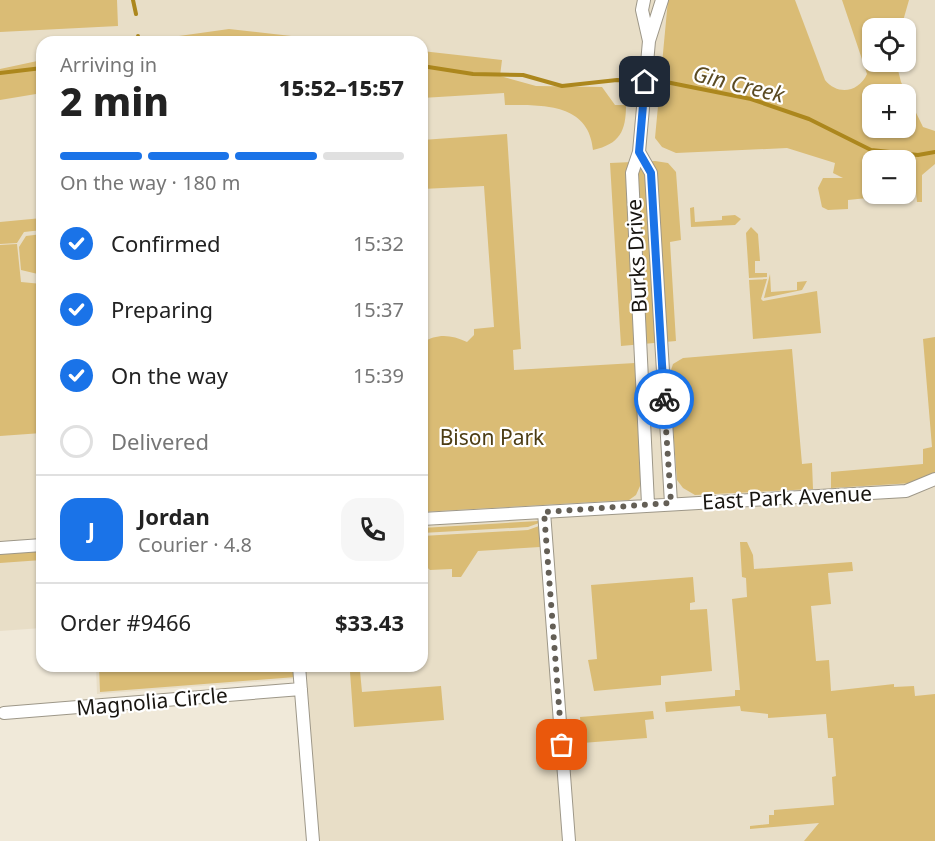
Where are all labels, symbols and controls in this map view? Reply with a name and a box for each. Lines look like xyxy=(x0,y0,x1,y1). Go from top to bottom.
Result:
map controls xyxy=(862,18,916,204)
button: locate xyxy=(862,18,916,72)
text: Arriving in xyxy=(60,51,157,78)
pin xyxy=(619,56,670,107)
water label: Gin Creek xyxy=(690,57,789,109)
icon: home xyxy=(628,65,661,98)
text: 15:52–15:57 xyxy=(279,72,404,102)
text: 2 min xyxy=(60,74,169,127)
button: + xyxy=(862,84,916,138)
button: − xyxy=(862,150,916,204)
text: On the way · 180 m xyxy=(60,169,240,196)
street label: Burks Drive xyxy=(619,198,653,314)
icon: check xyxy=(60,227,93,260)
text: Confirmed xyxy=(111,228,221,258)
text: 15:32 xyxy=(353,230,404,257)
icon: check xyxy=(60,293,93,326)
text: Preparing xyxy=(111,294,213,324)
text: 15:37 xyxy=(353,296,404,323)
icon: check xyxy=(60,359,93,392)
text: On the way xyxy=(111,360,228,390)
text: 15:39 xyxy=(353,362,404,389)
courier xyxy=(634,369,694,429)
icon: bike xyxy=(648,383,681,416)
park label: Bison Park xyxy=(440,423,545,451)
text: Delivered xyxy=(111,426,209,456)
street label: East Park Avenue xyxy=(701,479,873,515)
button: phone xyxy=(341,498,404,561)
text: Jordan xyxy=(138,501,210,531)
text: J xyxy=(88,514,95,544)
text: Courier · 4.8 xyxy=(138,531,252,558)
text: Order #9466 xyxy=(60,607,191,637)
text: $33.43 xyxy=(335,607,404,637)
street label: Magnolia Circle xyxy=(75,680,229,722)
pin xyxy=(536,719,587,770)
icon: bag xyxy=(545,728,578,761)

